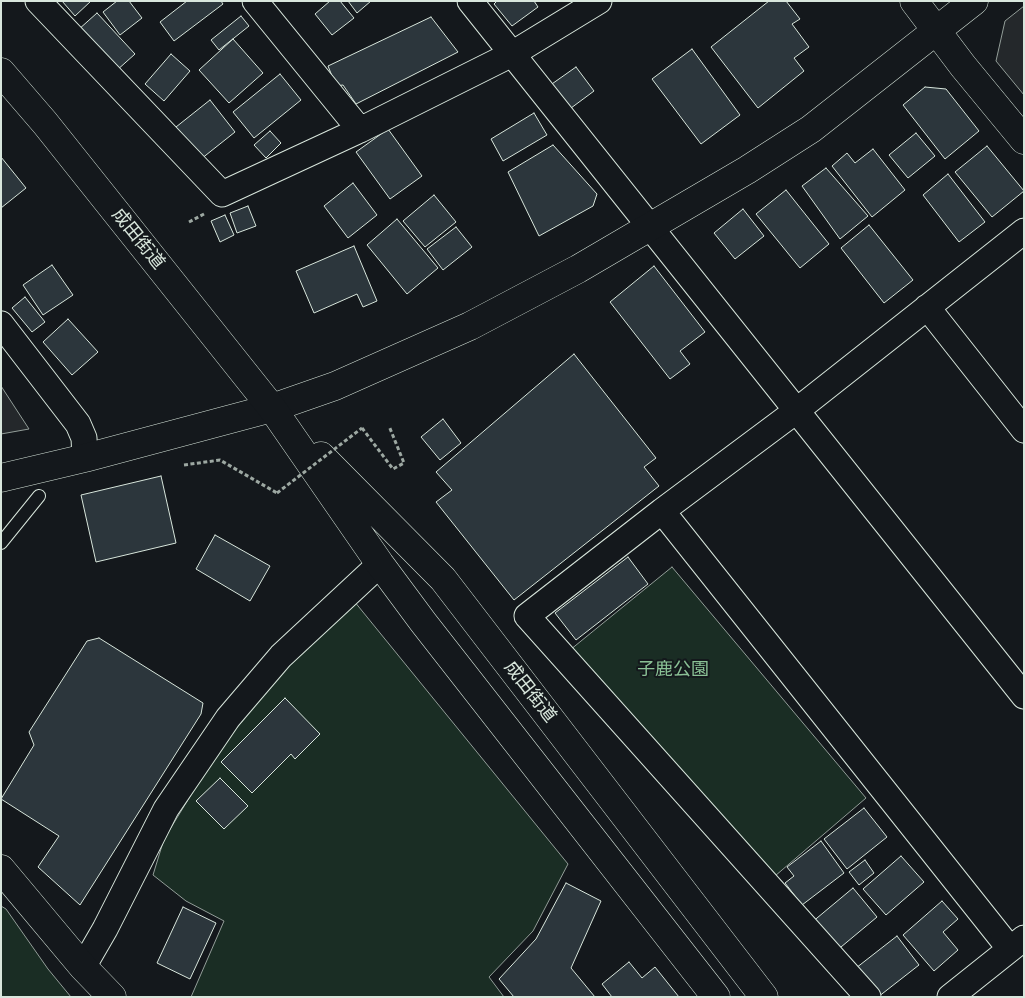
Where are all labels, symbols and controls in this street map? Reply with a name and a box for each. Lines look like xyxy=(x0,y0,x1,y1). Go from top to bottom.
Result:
street label: 成田街道 xyxy=(107,204,169,274)
street label: 成田街道 xyxy=(499,657,561,727)
park label: 子鹿公園 xyxy=(637,659,709,681)

